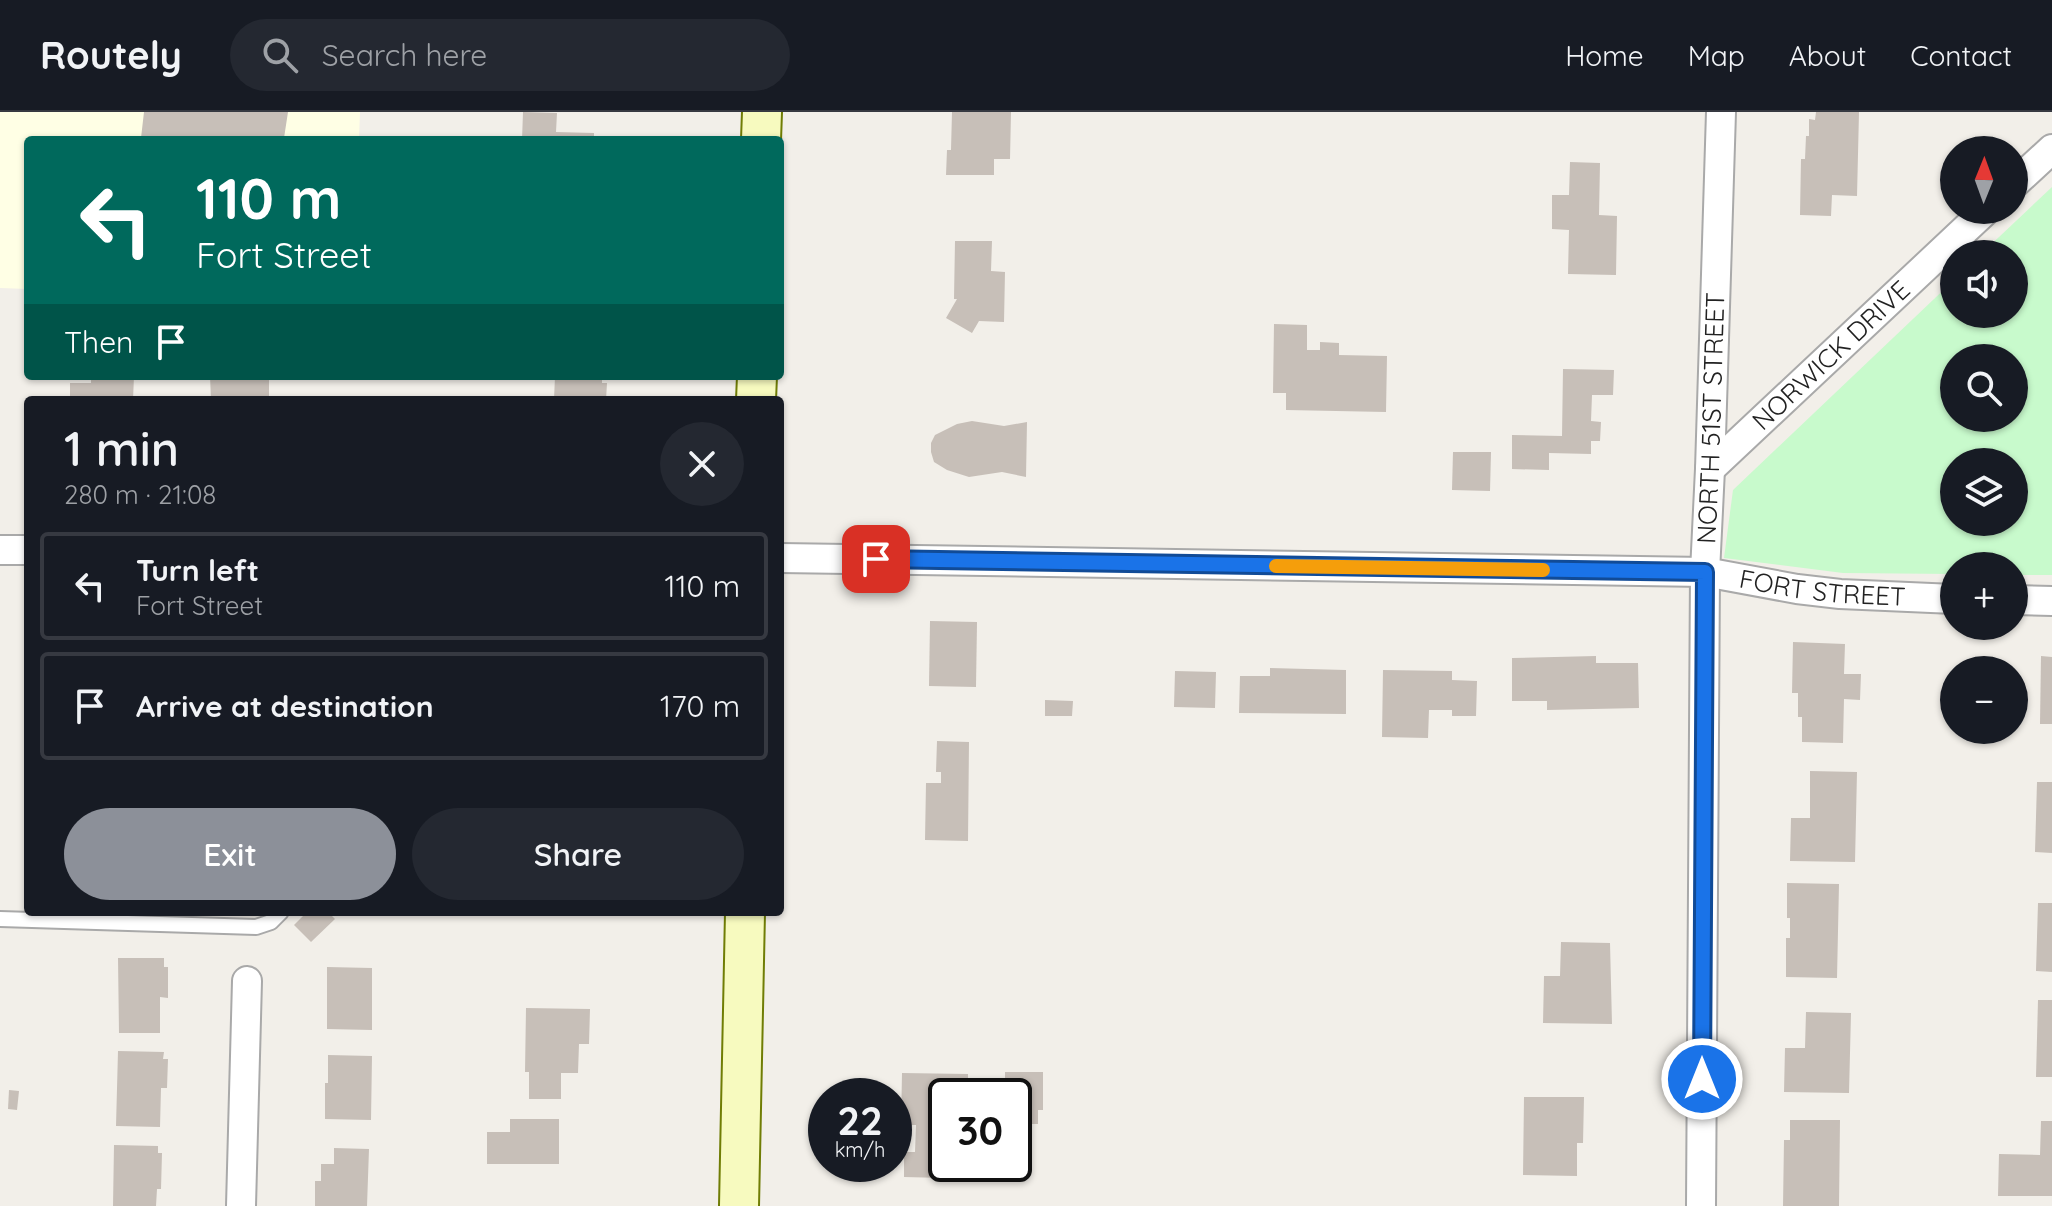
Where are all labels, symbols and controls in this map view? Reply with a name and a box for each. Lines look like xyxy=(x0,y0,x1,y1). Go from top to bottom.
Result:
search box xyxy=(230,19,790,91)
text: Routely xyxy=(40,31,182,79)
icon: search xyxy=(258,33,302,77)
text: Search here xyxy=(322,36,487,74)
text: Home xyxy=(1565,38,1644,73)
text: Map xyxy=(1688,38,1745,73)
text: About xyxy=(1789,38,1866,73)
text: Contact xyxy=(1910,38,2012,73)
north arrow xyxy=(1940,136,2028,224)
map controls xyxy=(1940,136,2028,744)
text: 110 m xyxy=(196,163,341,233)
icon: left xyxy=(64,168,168,272)
text: Fort Street xyxy=(196,232,372,277)
button: sound xyxy=(1940,240,2028,328)
street label: NORWICK DRIVE xyxy=(1745,273,1916,437)
street label: NORTH 51ST STREET xyxy=(1689,292,1731,545)
icon: arrive xyxy=(149,320,193,364)
text: Then xyxy=(64,323,133,361)
button: search xyxy=(1940,344,2028,432)
text: 1 min xyxy=(64,418,179,478)
button: close xyxy=(660,422,744,506)
button: layers xyxy=(1940,448,2028,536)
text: 280 m · 21:08 xyxy=(64,478,216,511)
pin xyxy=(842,525,910,593)
icon: arrive xyxy=(854,537,898,581)
text: Turn left xyxy=(136,551,259,589)
button: + xyxy=(1940,552,2028,640)
street label: FORT STREET xyxy=(1737,562,1906,613)
icon: left xyxy=(68,564,112,608)
text: 110 m xyxy=(664,567,740,605)
text: Fort Street xyxy=(136,589,263,622)
button: − xyxy=(1940,656,2028,744)
icon: arrive xyxy=(68,684,112,728)
text: Arrive at destination xyxy=(136,687,434,725)
text: 170 m xyxy=(660,687,740,725)
button: Exit xyxy=(64,808,396,900)
button: Share xyxy=(412,808,744,900)
position arrow xyxy=(1660,1037,1744,1121)
speed limit sign: 30 xyxy=(928,1078,1032,1182)
text: 22 xyxy=(837,1095,883,1145)
text: km/h xyxy=(835,1137,885,1162)

